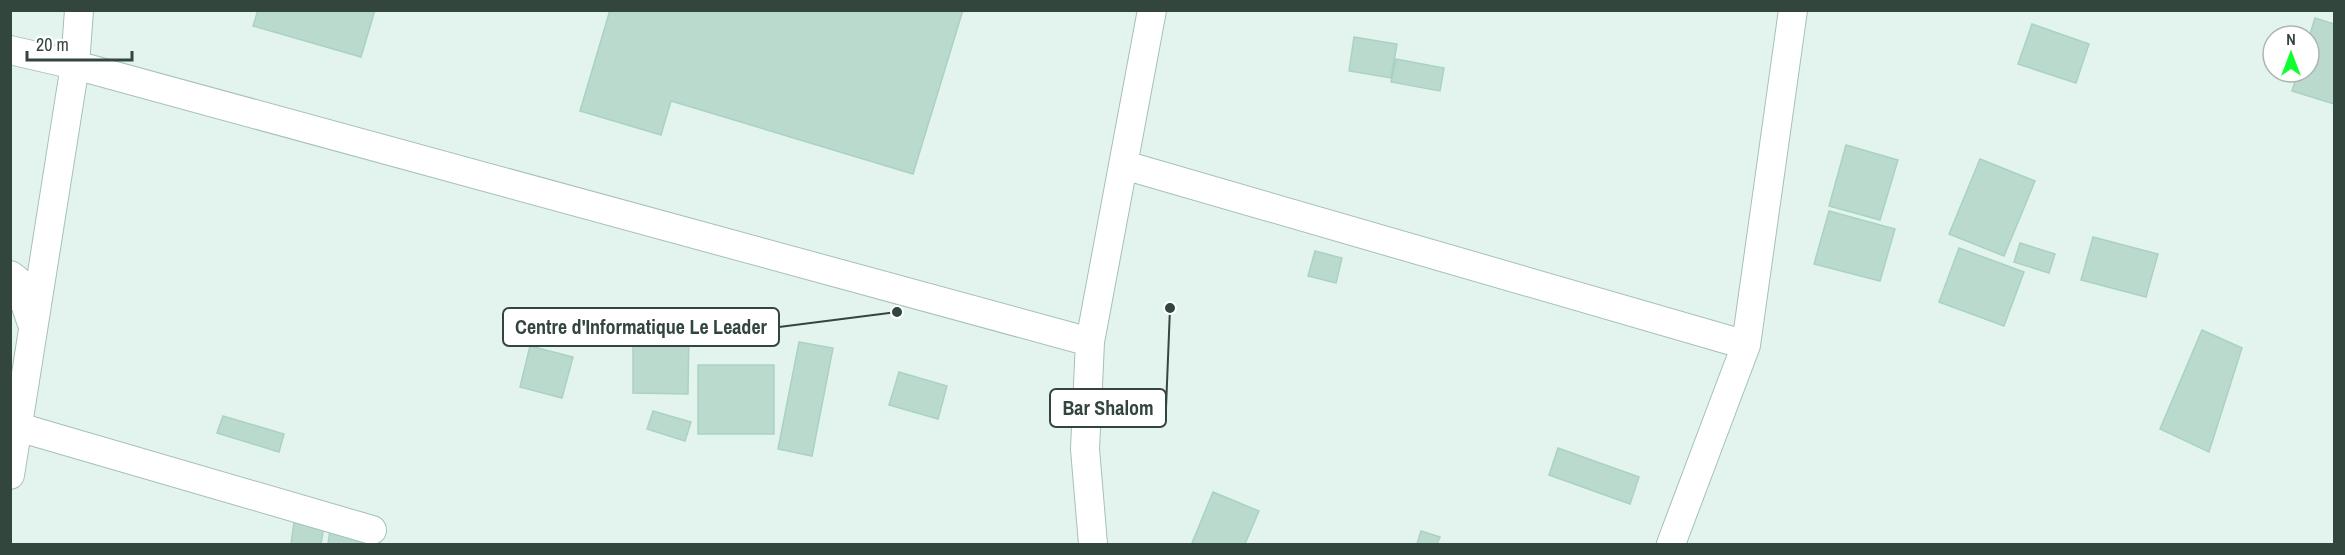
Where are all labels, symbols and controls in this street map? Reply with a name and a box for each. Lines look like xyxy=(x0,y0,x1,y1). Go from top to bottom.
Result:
scale bar xyxy=(27,24,132,62)
north arrow xyxy=(2261,24,2321,84)
text: N xyxy=(2286,28,2296,50)
text: 20 m xyxy=(36,32,69,57)
callout: Centre d'Informatique Le Leader xyxy=(503,308,779,346)
text: Centre d'Informatique Le Leader xyxy=(515,313,768,340)
callout: Bar Shalom xyxy=(1050,389,1166,427)
text: Bar Shalom xyxy=(1062,394,1154,421)

